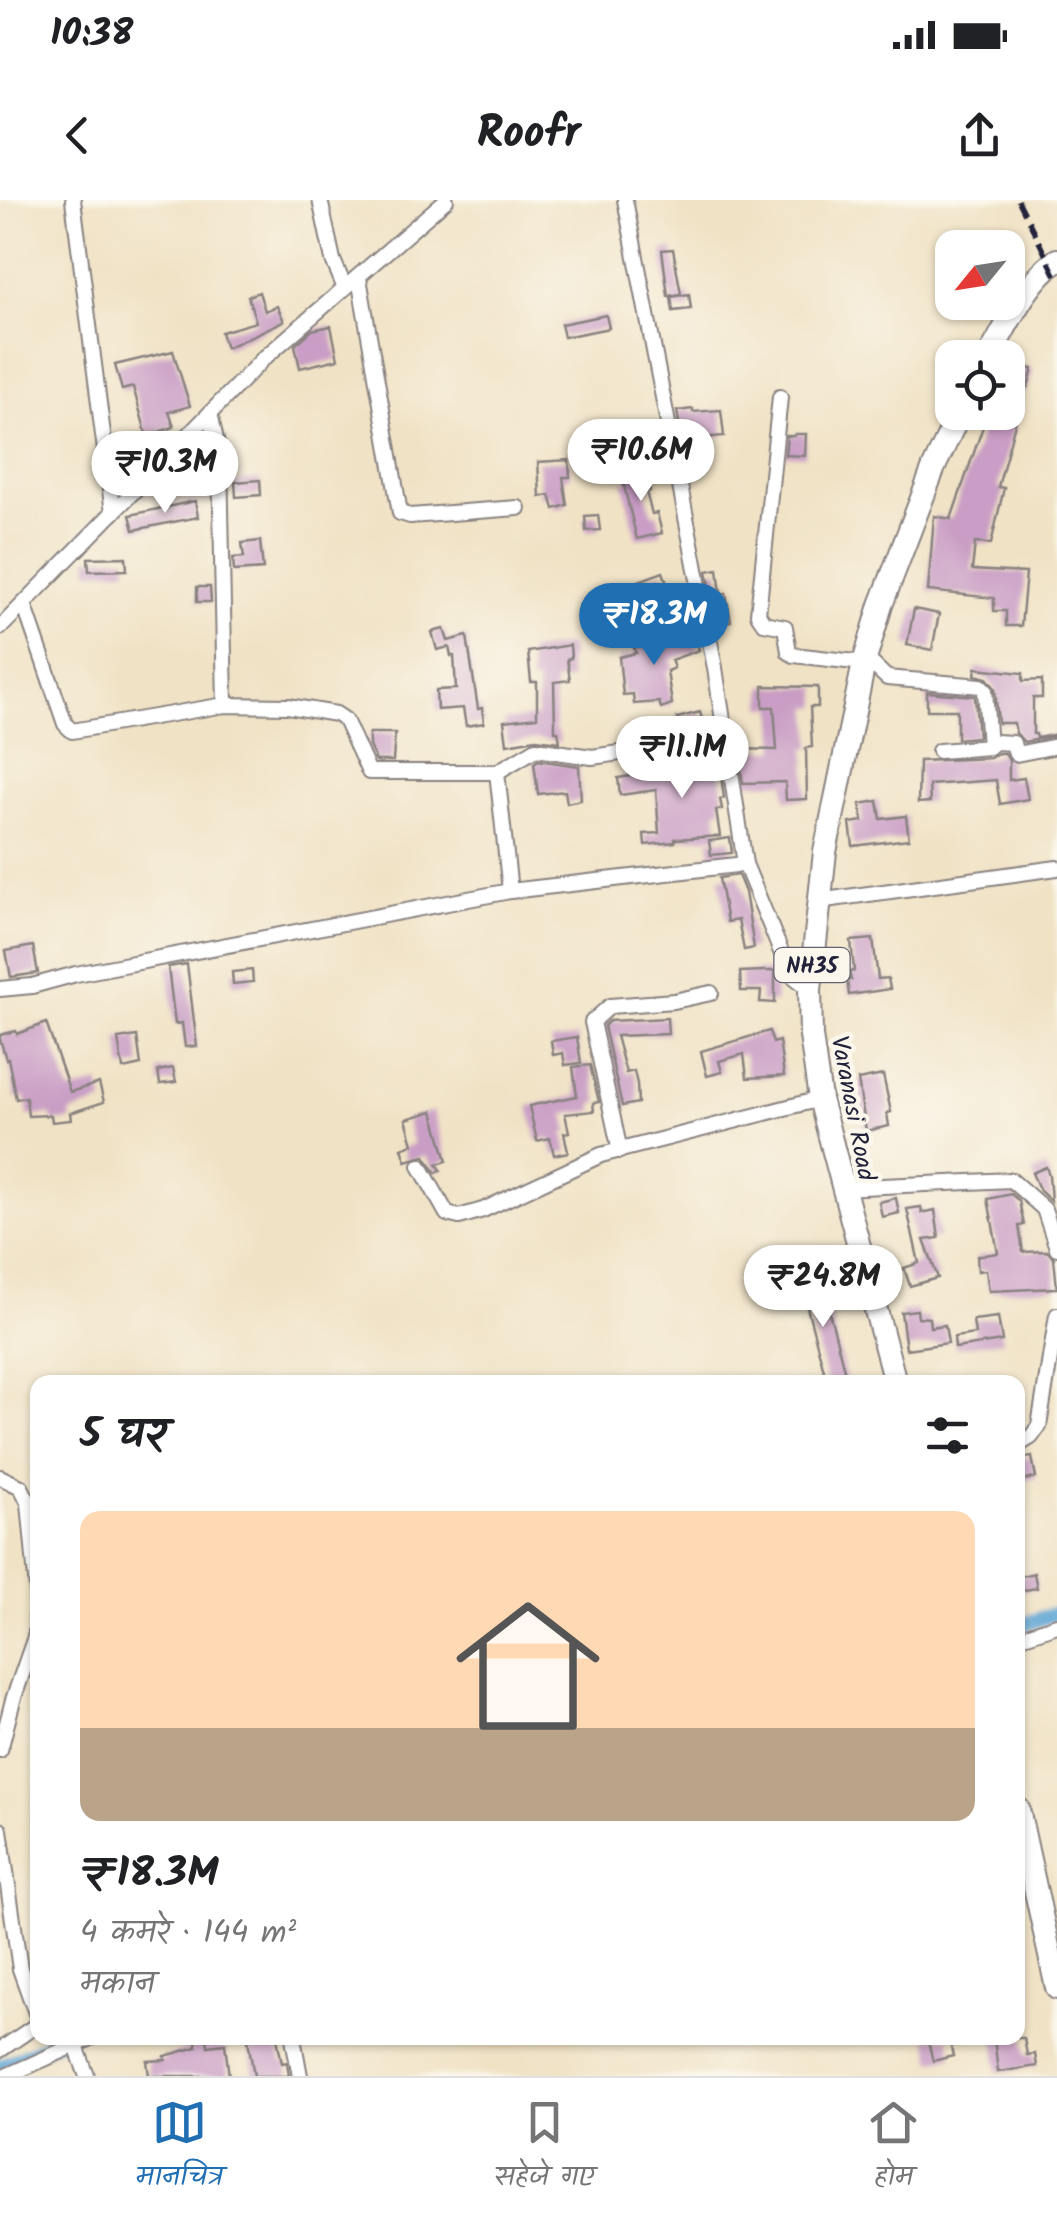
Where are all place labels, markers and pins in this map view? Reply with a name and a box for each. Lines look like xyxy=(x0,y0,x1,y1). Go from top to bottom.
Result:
pin: ₹10.6M xyxy=(560,419,722,504)
pin: ₹10.3M xyxy=(84,431,246,516)
pin: ₹18.3M xyxy=(573,583,735,668)
pin: ₹11.1M xyxy=(601,716,763,801)
pin: ₹24.8M xyxy=(742,1245,904,1330)

